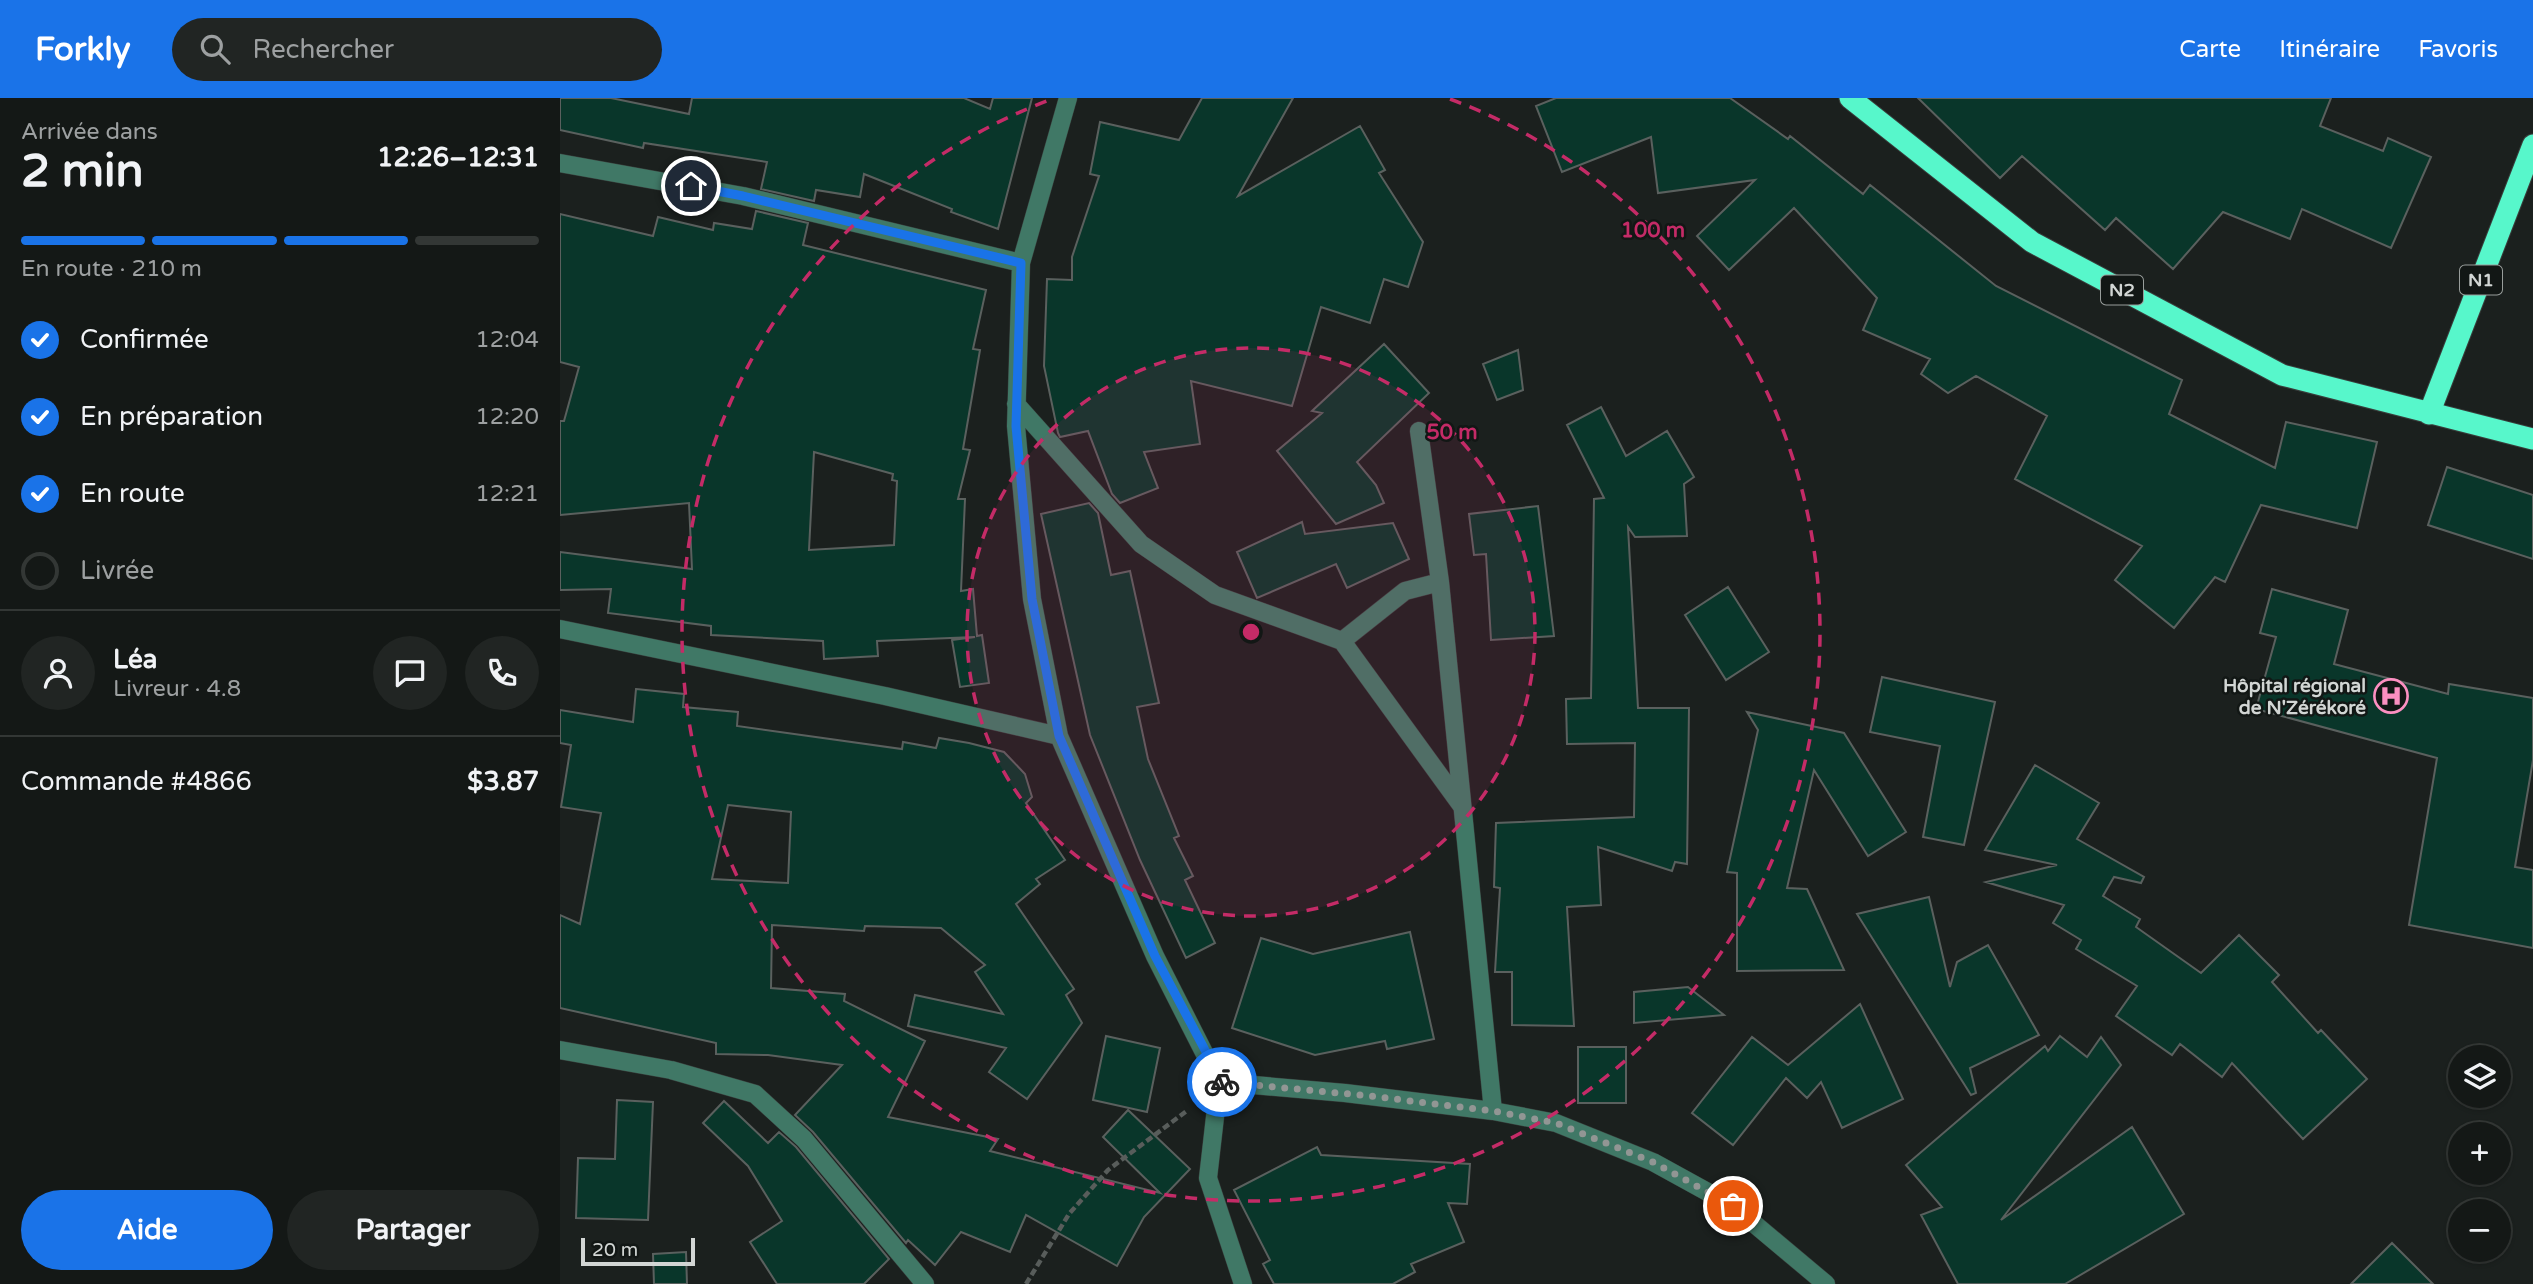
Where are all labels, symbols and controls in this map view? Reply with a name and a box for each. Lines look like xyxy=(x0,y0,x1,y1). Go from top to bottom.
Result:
search box xyxy=(172,18,662,81)
text: Forkly xyxy=(35,30,130,69)
icon: search xyxy=(196,30,234,68)
text: Rechercher xyxy=(252,34,394,65)
text: Carte xyxy=(2179,35,2241,64)
text: Itinéraire xyxy=(2279,35,2380,64)
text: Favoris xyxy=(2418,35,2498,64)
text: Arrivée dans xyxy=(21,118,158,146)
text: 12:26–12:31 xyxy=(377,142,539,173)
text: 2 min xyxy=(21,144,144,199)
pin xyxy=(661,156,721,216)
icon: home xyxy=(672,167,710,205)
text: 100 m xyxy=(1621,218,1685,243)
text: En route · 210 m xyxy=(21,255,202,283)
road number: N1 xyxy=(2460,266,2502,294)
road number: N2 xyxy=(2101,275,2143,304)
icon: check xyxy=(21,321,59,359)
text: Confirmée xyxy=(80,324,209,355)
text: 12:04 xyxy=(475,326,539,354)
icon: check xyxy=(21,398,59,436)
text: En préparation xyxy=(80,401,263,432)
text: 12:20 xyxy=(475,403,539,431)
text: 50 m xyxy=(1426,420,1478,445)
icon: check xyxy=(21,475,59,513)
text: En route xyxy=(80,478,185,509)
text: 12:21 xyxy=(475,480,539,508)
text: Livrée xyxy=(80,555,154,586)
centre of rings xyxy=(1239,620,1263,644)
button: person xyxy=(21,636,95,710)
button: chat xyxy=(373,636,447,710)
button: phone xyxy=(465,636,539,710)
text: Léa xyxy=(113,644,157,675)
text: Livreur · 4.8 xyxy=(113,675,241,703)
place label: Hôpital régional de N'Zérékoré xyxy=(2223,675,2366,719)
hospital icon: Hôpital régional de N'Zérékoré xyxy=(2372,677,2410,715)
text: Commande #4866 xyxy=(21,766,252,797)
text: $3.87 xyxy=(467,766,539,797)
map controls xyxy=(2448,1045,2511,1262)
button: layers xyxy=(2448,1045,2511,1108)
courier xyxy=(1187,1047,1257,1117)
icon: bike xyxy=(1203,1063,1241,1101)
button: + xyxy=(2448,1122,2511,1185)
pin xyxy=(1703,1176,1763,1236)
icon: bag xyxy=(1714,1187,1752,1225)
button: Aide xyxy=(21,1190,273,1270)
button: Partager xyxy=(287,1190,539,1270)
button: − xyxy=(2448,1199,2511,1262)
scale bar xyxy=(581,1235,695,1267)
text: 20 m xyxy=(592,1239,638,1261)

